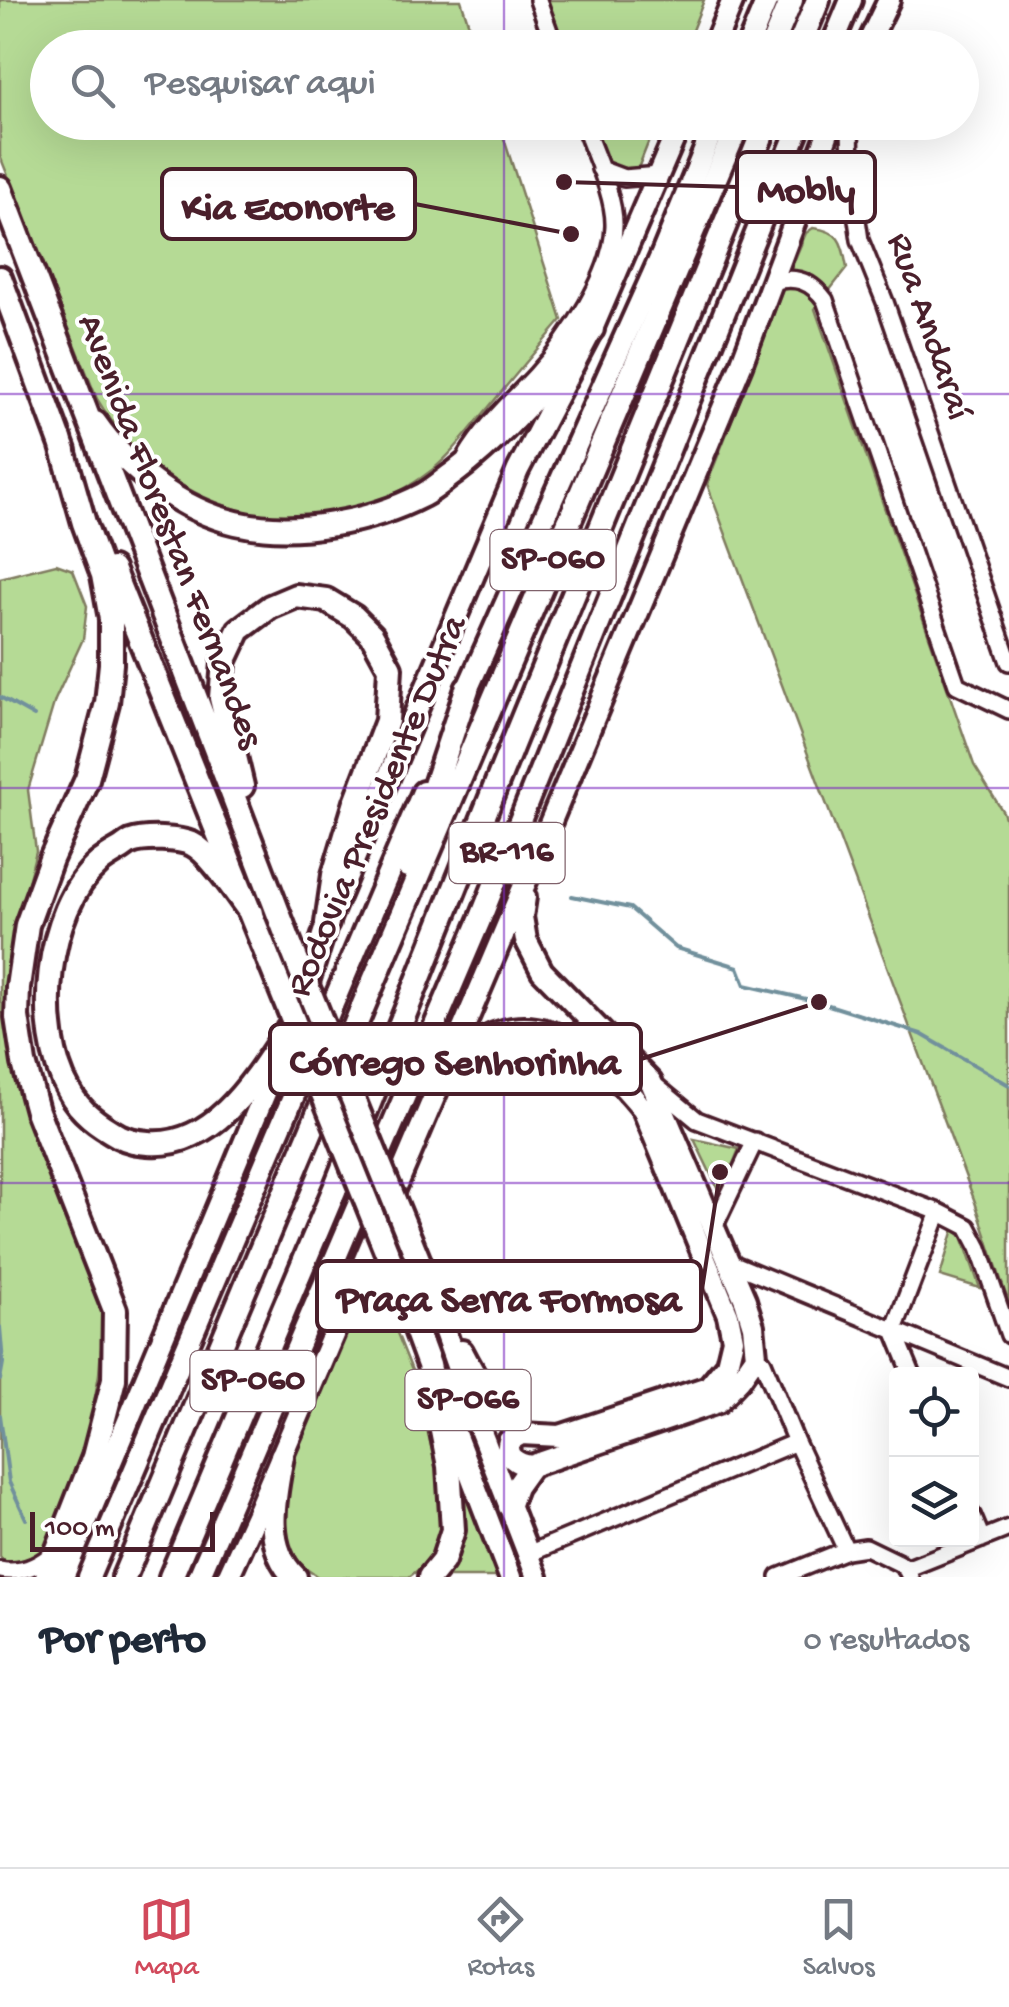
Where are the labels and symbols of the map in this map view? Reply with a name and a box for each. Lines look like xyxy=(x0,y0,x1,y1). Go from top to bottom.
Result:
callout: Mobly xyxy=(737,152,875,222)
callout: Kia Econorte xyxy=(162,169,415,239)
text: Mobly xyxy=(757,170,855,217)
text: Kia Econorte xyxy=(181,187,396,234)
street label: Rua Andaraí xyxy=(875,228,980,427)
street label: Avenida Florestan Fernandes xyxy=(65,309,272,756)
road number: SP-060 xyxy=(490,530,616,590)
street label: Rodovia Presidente Dutra xyxy=(279,608,480,1004)
road number: BR-116 xyxy=(450,823,564,883)
callout: Córrego Senhorinha xyxy=(270,1024,641,1094)
text: Córrego Senhorinha xyxy=(290,1042,622,1089)
callout: Praça Serra Formosa xyxy=(317,1261,701,1331)
text: Praça Serra Formosa xyxy=(335,1279,683,1326)
road number: SP-060 xyxy=(190,1351,316,1411)
road number: SP-066 xyxy=(406,1370,530,1430)
scale bar xyxy=(30,1507,215,1552)

